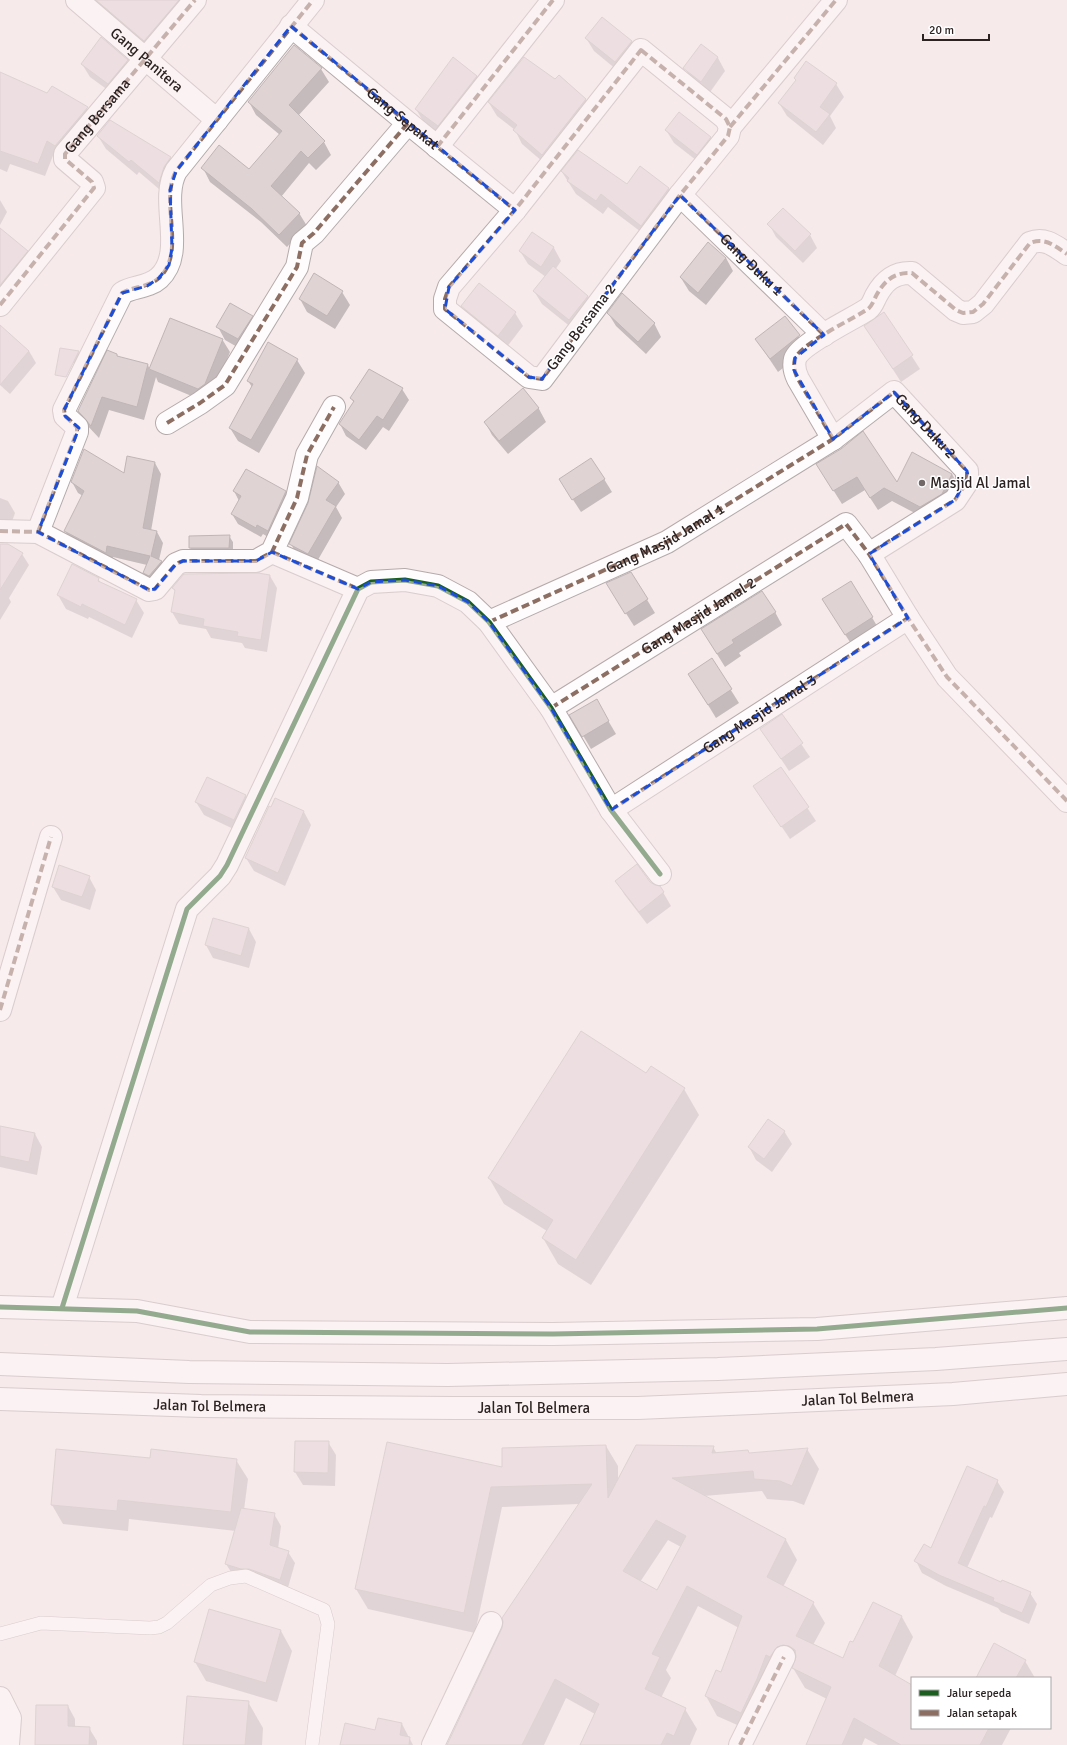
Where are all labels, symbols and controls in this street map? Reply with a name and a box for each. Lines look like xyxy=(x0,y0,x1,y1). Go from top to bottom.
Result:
scale bar xyxy=(923,16,989,42)
text: 20 m xyxy=(929,23,954,38)
street label: Gang Panitera xyxy=(107,24,187,96)
street label: Gang Bersama xyxy=(61,75,134,157)
street label: Gang Sepakat xyxy=(363,83,443,153)
street label: Gang Duku 1 xyxy=(716,230,787,300)
street label: Gang Bersama 2 xyxy=(543,280,619,374)
street label: Gang Duku 2 xyxy=(891,390,960,462)
place label: Masjid Al Jamal xyxy=(930,474,1030,492)
marker: Masjid Al Jamal xyxy=(917,478,927,488)
street label: Gang Masjid Jamal 1 xyxy=(603,500,728,577)
street label: Gang Masjid Jamal 2 xyxy=(638,573,759,658)
street label: Gang Masjid Jamal 3 xyxy=(699,671,820,757)
street label: Jalan Tol Belmera xyxy=(801,1387,914,1410)
street label: Jalan Tol Belmera xyxy=(153,1395,266,1416)
street label: Jalan Tol Belmera xyxy=(478,1399,590,1417)
legend xyxy=(911,1677,1051,1729)
text: Jalur sepeda xyxy=(947,1686,1011,1701)
text: Jalan setapak xyxy=(947,1706,1017,1721)

